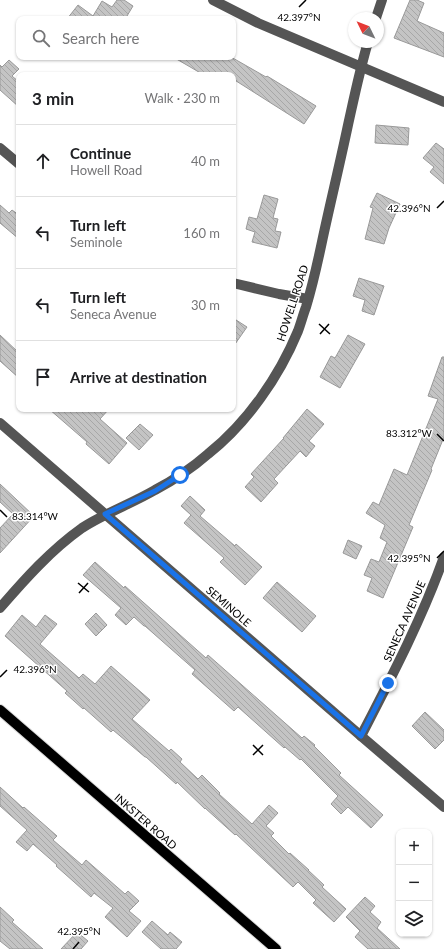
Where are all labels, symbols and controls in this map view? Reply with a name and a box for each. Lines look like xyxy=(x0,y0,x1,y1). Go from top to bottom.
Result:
text: 42.397°N xyxy=(277,11,321,23)
north arrow xyxy=(348,12,384,48)
search box xyxy=(16,16,236,60)
icon: search xyxy=(30,27,52,49)
text: Search here xyxy=(62,29,139,47)
text: 3 min xyxy=(32,88,74,109)
text: Walk · 230 m xyxy=(144,90,220,106)
text: Continue xyxy=(70,144,131,162)
icon: ahead xyxy=(32,150,54,172)
text: 40 m xyxy=(191,153,220,169)
text: Howell Road xyxy=(70,162,142,178)
text: 42.396°N xyxy=(387,202,431,214)
text: Turn left xyxy=(70,216,126,234)
icon: left xyxy=(32,222,54,244)
text: 160 m xyxy=(183,225,220,241)
text: Seminole xyxy=(70,234,122,250)
street label: HOWELL ROAD xyxy=(273,263,311,343)
text: Turn left xyxy=(70,288,126,306)
icon: left xyxy=(32,294,54,316)
text: 30 m xyxy=(191,297,220,313)
text: Seneca Avenue xyxy=(70,306,157,322)
icon: arrive xyxy=(32,366,54,388)
text: Arrive at destination xyxy=(70,368,207,386)
text: 83.312°W xyxy=(386,427,433,439)
route start xyxy=(171,466,189,484)
text: 83.314°W xyxy=(12,510,59,522)
text: 42.395°N xyxy=(387,552,431,564)
street label: SENECA AVENUE xyxy=(380,578,428,664)
street label: SEMINOLE xyxy=(204,583,254,629)
text: 42.396°N xyxy=(13,663,57,675)
route end xyxy=(379,674,397,692)
street label: INKSTER ROAD xyxy=(112,790,180,852)
map controls xyxy=(396,829,432,937)
button: + xyxy=(396,829,432,865)
button: − xyxy=(396,865,432,901)
button: layers xyxy=(396,901,432,937)
text: 42.395°N xyxy=(57,925,101,937)

